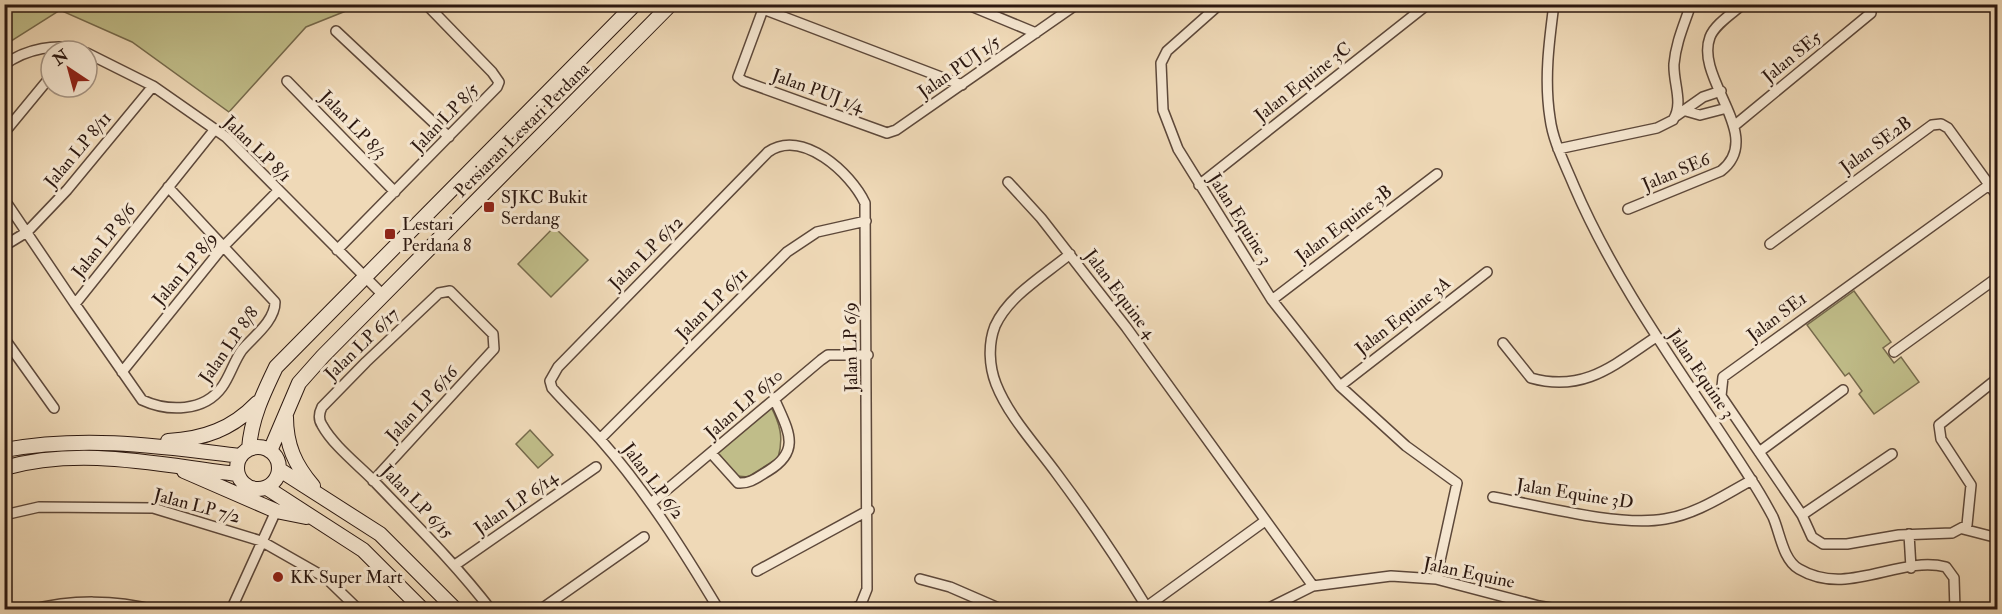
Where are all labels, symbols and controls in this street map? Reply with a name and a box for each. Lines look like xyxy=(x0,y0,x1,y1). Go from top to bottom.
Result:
street label: Jalan SE5 xyxy=(1757,26,1827,89)
street label: Jalan PUJ 1/5 xyxy=(913,30,1005,104)
street label: Jalan Equine 3C xyxy=(1249,37,1356,128)
north arrow xyxy=(39,39,99,99)
text: N xyxy=(48,45,73,71)
street label: Persiaran Lestari Perdana xyxy=(449,57,595,203)
street label: Jalan PUJ 1/4 xyxy=(768,63,868,119)
street label: Jalan LP 8/5 xyxy=(406,78,484,158)
street label: Jalan LP 8/3 xyxy=(314,85,391,164)
street label: Jalan LP 8/11 xyxy=(39,107,117,194)
street label: Jalan LP 8/1 xyxy=(217,110,296,187)
street label: Jalan SE2B xyxy=(1835,111,1916,179)
street label: Jalan SE6 xyxy=(1638,147,1714,197)
street label: Jalan Equine 3 xyxy=(1202,168,1277,269)
street label: Jalan Equine 3B xyxy=(1290,180,1397,268)
place label: SJKC Bukit Serdang xyxy=(501,186,588,230)
street label: Jalan LP 8/6 xyxy=(66,198,142,284)
marker: SJKC Bukit Serdang xyxy=(482,200,496,214)
street label: Jalan LP 6/12 xyxy=(603,211,688,296)
place label: Lestari Perdana 8 xyxy=(402,213,471,257)
street label: Jalan LP 8/9 xyxy=(147,227,222,311)
marker: Lestari Perdana 8 xyxy=(383,227,397,241)
street label: Jalan Equine 4 xyxy=(1078,244,1162,344)
street label: Jalan LP 6/11 xyxy=(670,263,753,346)
street label: Jalan Equine 3A xyxy=(1350,271,1456,361)
street label: Jalan SE1 xyxy=(1742,287,1811,347)
street label: Jalan LP 8/8 xyxy=(194,302,264,389)
street label: Jalan LP 6/9 xyxy=(839,302,863,393)
street label: Jalan LP 6/17 xyxy=(319,303,404,386)
street label: Jalan Equine 3 xyxy=(1662,324,1739,423)
street label: Jalan LP 6/16 xyxy=(380,360,464,448)
street label: Jalan LP 6/10 xyxy=(699,364,788,445)
street label: Jalan LP 6/2 xyxy=(616,437,689,524)
street label: Jalan LP 6/15 xyxy=(375,459,458,544)
street label: Jalan LP 6/14 xyxy=(469,465,563,541)
street label: Jalan Equine 3D xyxy=(1514,473,1635,515)
street label: Jalan LP 7/2 xyxy=(150,483,243,529)
street label: Jalan Equine xyxy=(1420,552,1517,594)
place label: KK Super Mart xyxy=(290,566,403,589)
marker: KK Super Mart xyxy=(271,570,285,584)

